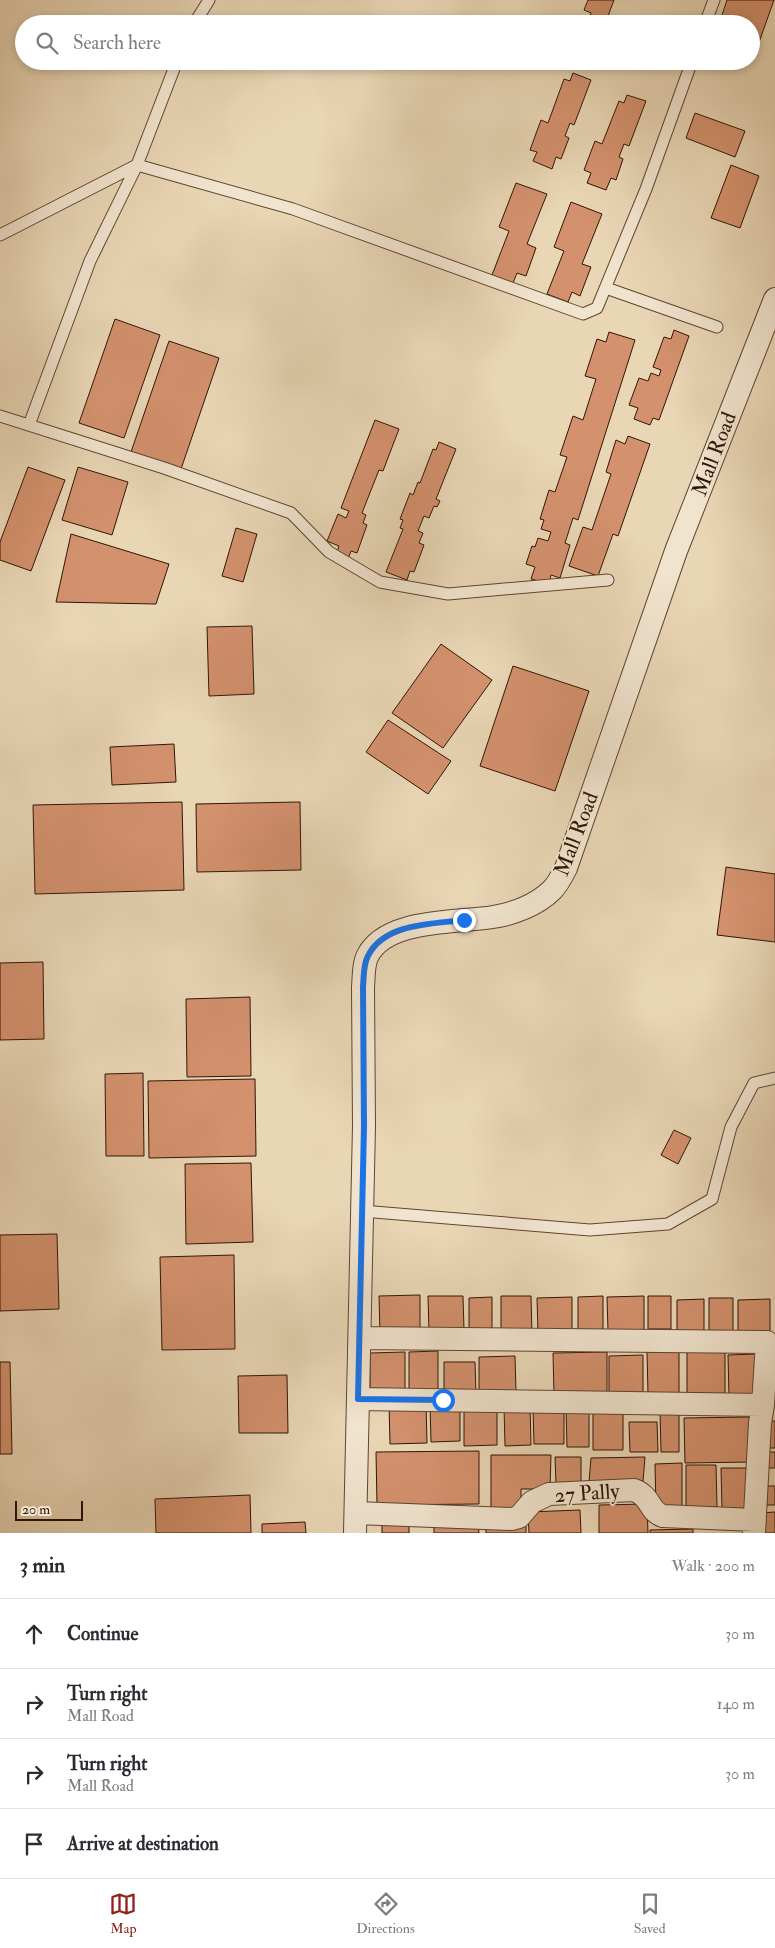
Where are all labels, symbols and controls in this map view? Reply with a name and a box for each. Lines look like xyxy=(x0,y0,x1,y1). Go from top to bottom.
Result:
search box xyxy=(15,15,760,70)
icon: search xyxy=(33,29,61,57)
text: Search here xyxy=(73,31,161,55)
street label: Mall Road xyxy=(686,408,743,500)
street label: Mall Road xyxy=(548,788,605,880)
route end xyxy=(453,909,476,932)
route start xyxy=(432,1389,455,1412)
street label: 27 Pally xyxy=(554,1478,621,1509)
scale bar xyxy=(15,1498,82,1521)
text: 20 m xyxy=(22,1501,50,1518)
text: 3 min xyxy=(20,1552,65,1579)
text: Walk · 200 m xyxy=(672,1556,755,1576)
icon: ahead xyxy=(20,1620,48,1648)
text: Continue xyxy=(67,1622,138,1646)
text: 30 m xyxy=(725,1624,755,1644)
text: Turn right xyxy=(67,1682,147,1706)
icon: right xyxy=(20,1690,48,1718)
text: 140 m xyxy=(717,1694,755,1714)
text: Mall Road xyxy=(67,1706,134,1726)
text: Turn right xyxy=(67,1752,147,1776)
icon: right xyxy=(20,1760,48,1788)
text: 30 m xyxy=(725,1764,755,1784)
text: Mall Road xyxy=(67,1776,134,1796)
icon: arrive xyxy=(20,1830,48,1858)
text: Arrive at destination xyxy=(67,1832,219,1856)
tab: Map xyxy=(109,1890,137,1937)
tab: Directions xyxy=(356,1890,415,1937)
tab: Saved xyxy=(634,1890,666,1937)

